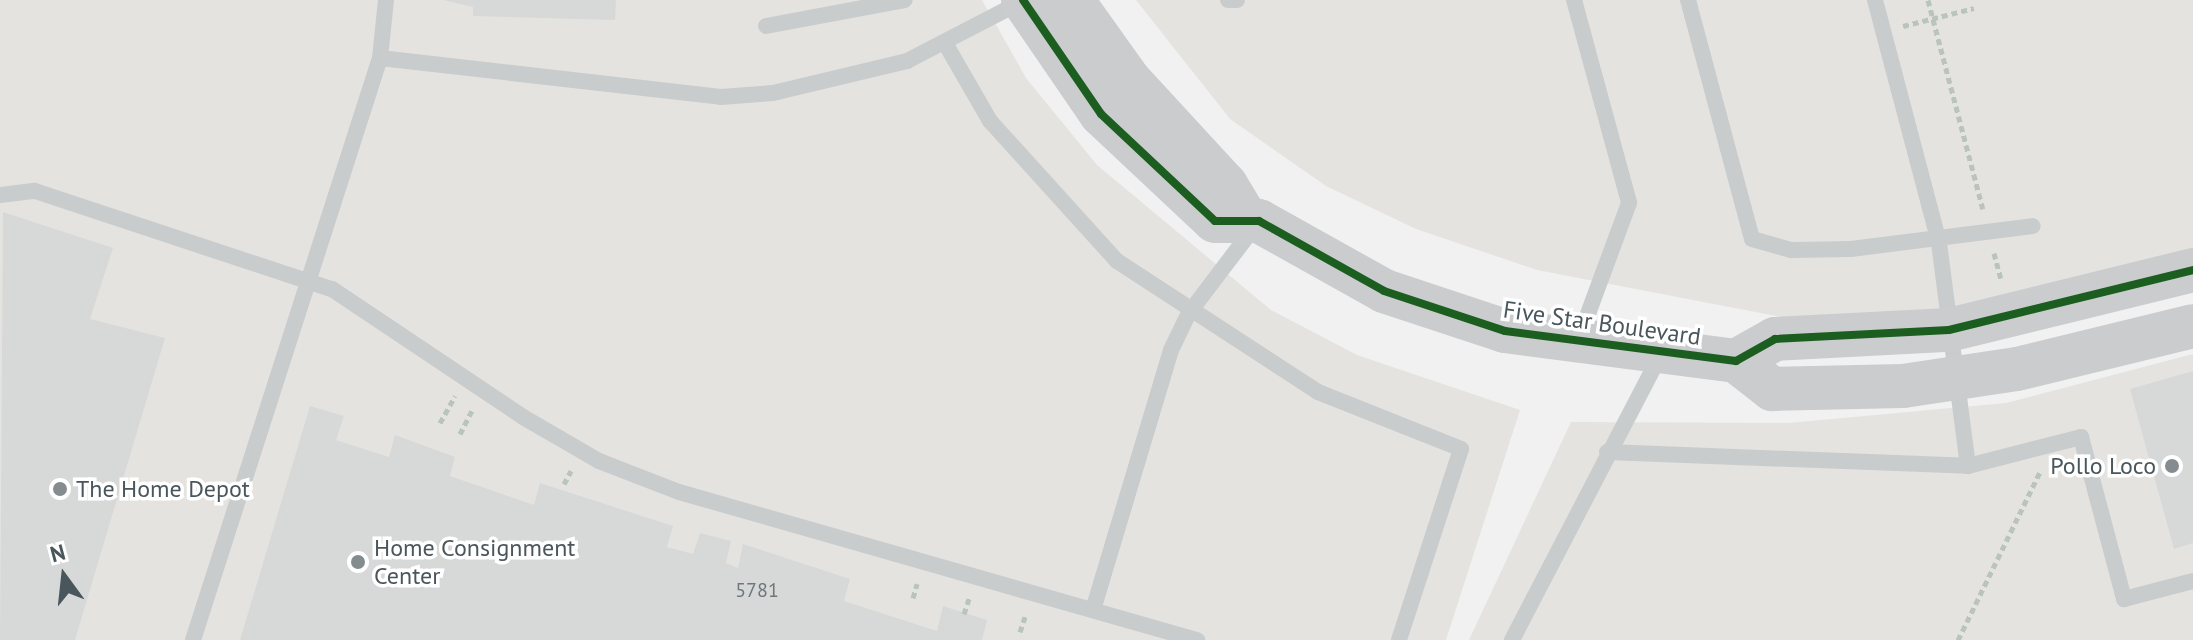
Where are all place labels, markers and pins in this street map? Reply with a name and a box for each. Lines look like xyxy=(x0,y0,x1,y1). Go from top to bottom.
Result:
place label: Pollo Loco xyxy=(2050,452,2156,480)
marker: Pollo Loco xyxy=(2163,457,2181,475)
place label: The Home Depot xyxy=(76,475,250,503)
marker: The Home Depot xyxy=(51,480,69,498)
place label: Home Consignment Center xyxy=(374,534,575,590)
marker: Home Consignment Center xyxy=(349,553,367,571)

